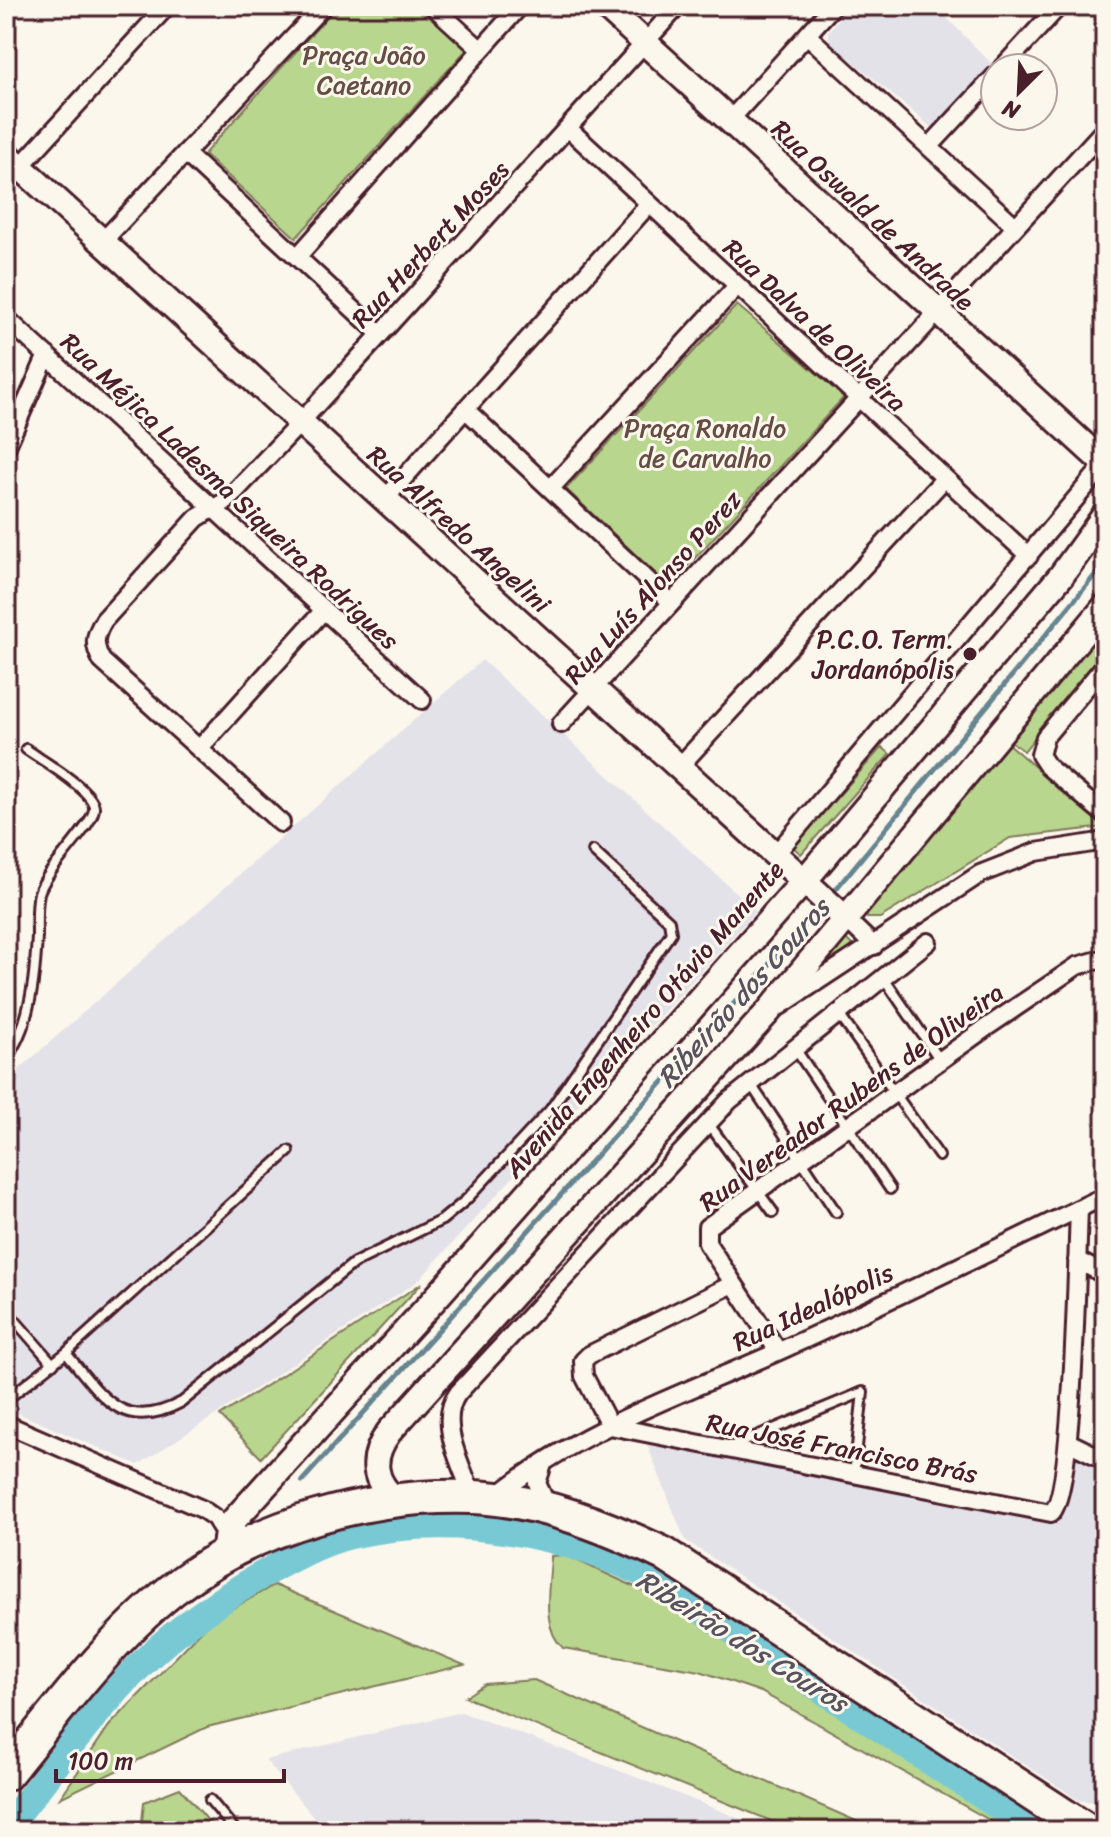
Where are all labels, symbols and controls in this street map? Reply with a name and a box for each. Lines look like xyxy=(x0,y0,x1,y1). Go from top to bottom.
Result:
park label: Praça João Caetano xyxy=(302,32,426,108)
north arrow xyxy=(979,52,1059,132)
text: N xyxy=(995,89,1027,131)
street label: Rua Oswald de Andrade xyxy=(760,108,986,323)
street label: Rua Herbert Moses xyxy=(339,149,521,339)
street label: Rua Dalva de Oliveira xyxy=(712,227,918,423)
street label: Rua Méjica Ladesma Siqueira Rodrigues xyxy=(50,321,410,662)
park label: Praça Ronaldo de Carvalho xyxy=(624,405,786,481)
street label: Rua Alfredo Angelini xyxy=(356,433,563,625)
street label: Rua Luís Alonso Perez xyxy=(552,478,754,695)
place label: P.C.O. Term. Jordanópolis xyxy=(811,616,954,692)
marker: P.C.O. Term. Jordanópolis xyxy=(961,645,979,663)
street label: Avenida Engenheiro Otávio Manente xyxy=(491,849,796,1190)
water label: Ribeirão dos Couros xyxy=(644,884,845,1099)
street label: Rua Vereador Rubens de Oliveira xyxy=(689,970,1013,1224)
street label: Rua Idealópolis xyxy=(725,1250,901,1364)
street label: Rua José Francisco Brás xyxy=(702,1399,982,1497)
water label: Ribeirão dos Couros xyxy=(626,1556,861,1728)
scale bar xyxy=(56,1733,284,1783)
text: 100 m xyxy=(68,1740,133,1782)

